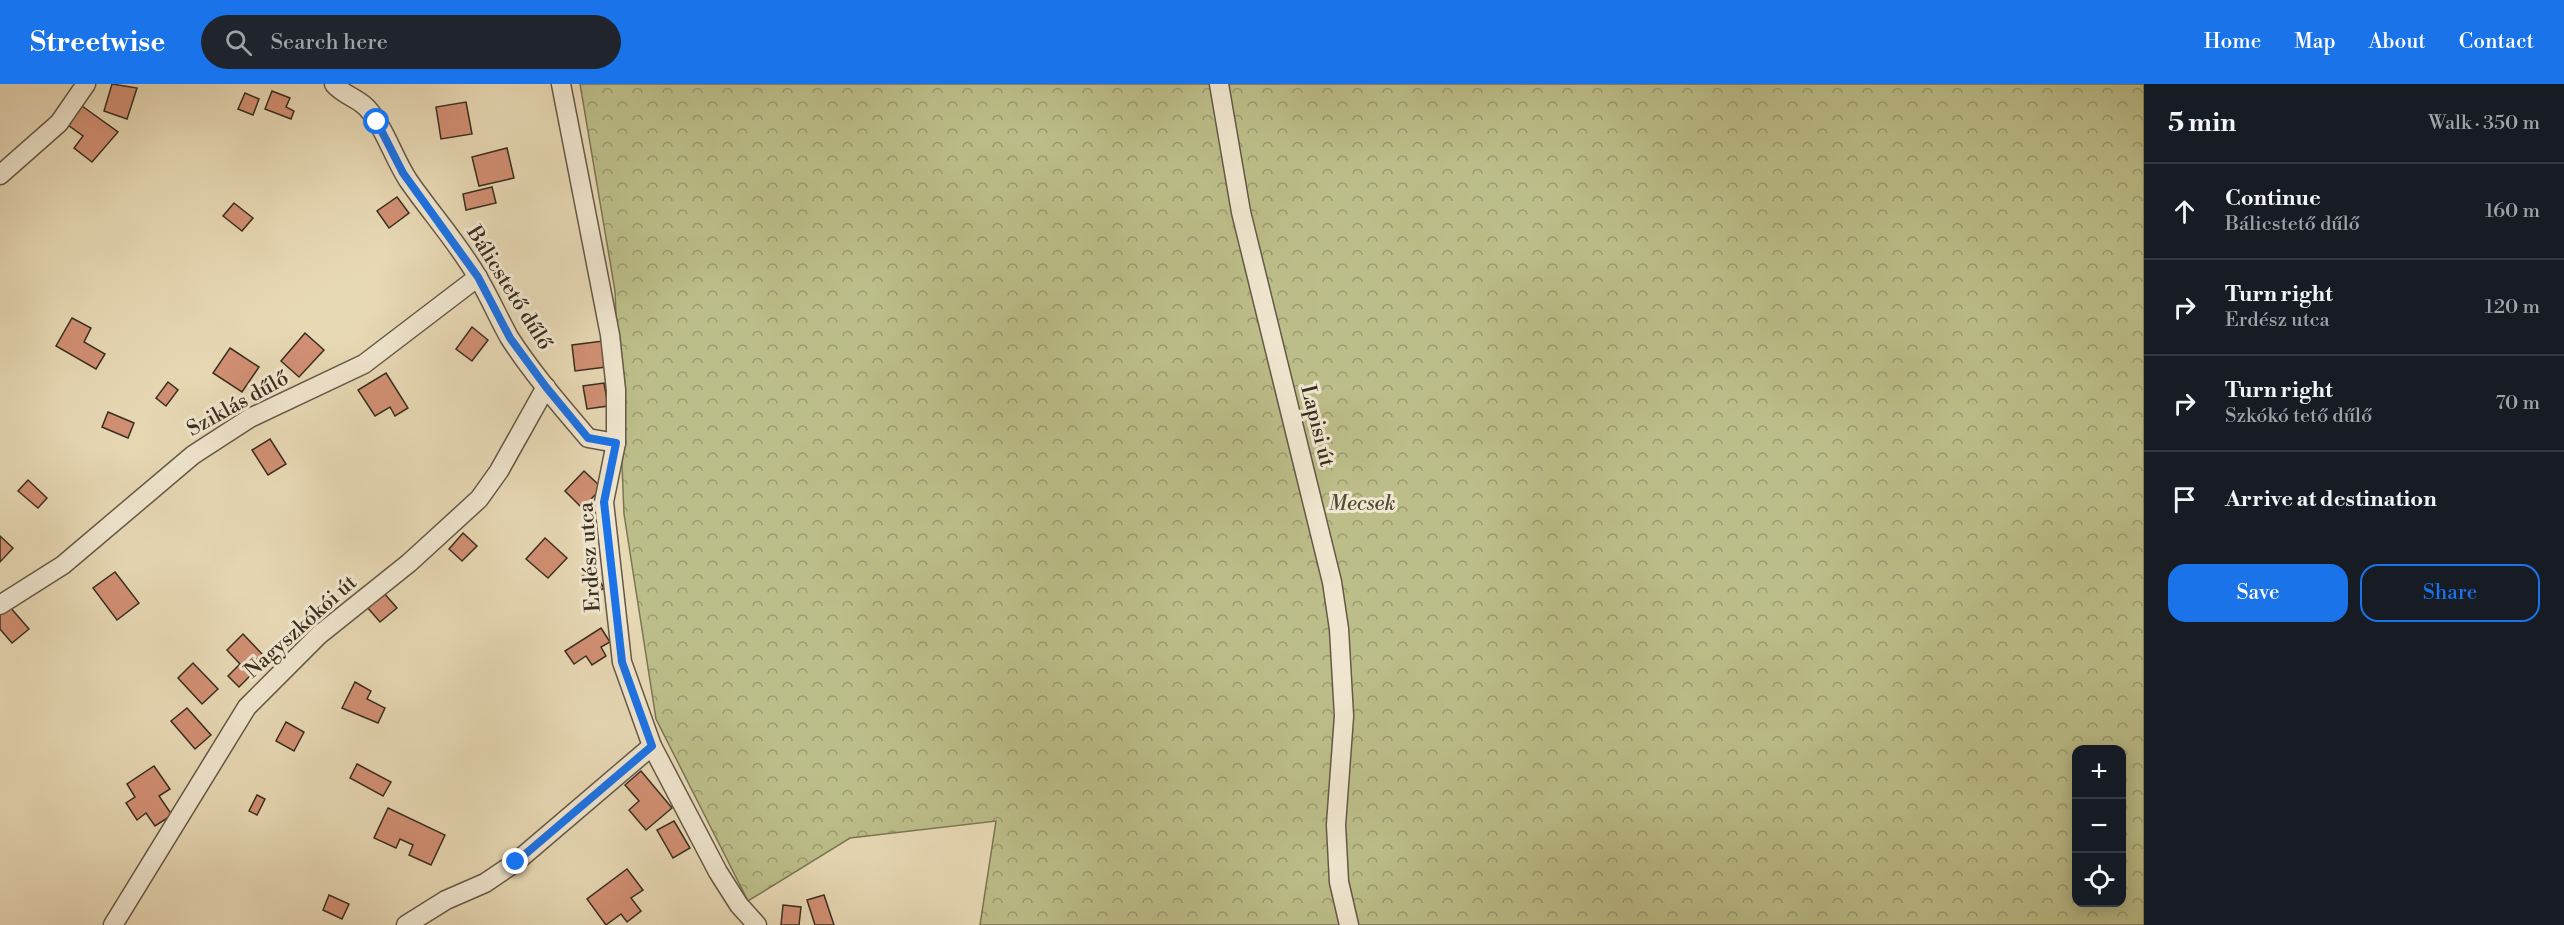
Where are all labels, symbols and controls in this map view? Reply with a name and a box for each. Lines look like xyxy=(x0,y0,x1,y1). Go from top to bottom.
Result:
search box xyxy=(201,15,621,69)
text: Streetwise xyxy=(30,25,165,60)
icon: search xyxy=(222,26,255,59)
text: Search here xyxy=(270,29,388,56)
text: Home xyxy=(2204,29,2261,55)
text: Map xyxy=(2294,29,2336,55)
text: About xyxy=(2369,29,2426,55)
text: Contact xyxy=(2459,29,2534,55)
text: 5 min xyxy=(2168,107,2236,139)
route start xyxy=(363,108,389,134)
text: Walk · 350 m xyxy=(2428,111,2540,136)
text: Continue xyxy=(2225,185,2321,212)
icon: ahead xyxy=(2168,195,2201,228)
text: 160 m xyxy=(2485,199,2540,224)
text: Bálicstető dűlő xyxy=(2225,212,2360,237)
street label: Bálicstető dűlő xyxy=(460,220,558,355)
text: Turn right xyxy=(2225,281,2333,308)
icon: right xyxy=(2168,291,2201,324)
text: 120 m xyxy=(2485,295,2540,320)
text: Erdész utca xyxy=(2225,308,2330,333)
street label: Sziklás dűlő xyxy=(183,365,294,443)
text: Turn right xyxy=(2225,377,2333,404)
street label: Lapisi út xyxy=(1294,382,1340,470)
icon: right xyxy=(2168,387,2201,420)
text: 70 m xyxy=(2496,391,2540,416)
text: Szkókó tető dűlő xyxy=(2225,404,2372,429)
icon: arrive xyxy=(2168,483,2201,516)
text: Arrive at destination xyxy=(2225,486,2437,513)
park label: Mecsek xyxy=(1329,491,1395,517)
street label: Erdész utca xyxy=(573,501,607,613)
button: Save xyxy=(2168,564,2348,622)
button: Share xyxy=(2360,564,2540,622)
street label: Nagyszkókói út xyxy=(240,569,363,684)
map controls xyxy=(2072,745,2126,907)
button: + xyxy=(2072,745,2126,799)
button: − xyxy=(2072,799,2126,853)
route end xyxy=(502,848,528,874)
button: locate xyxy=(2072,853,2126,907)

